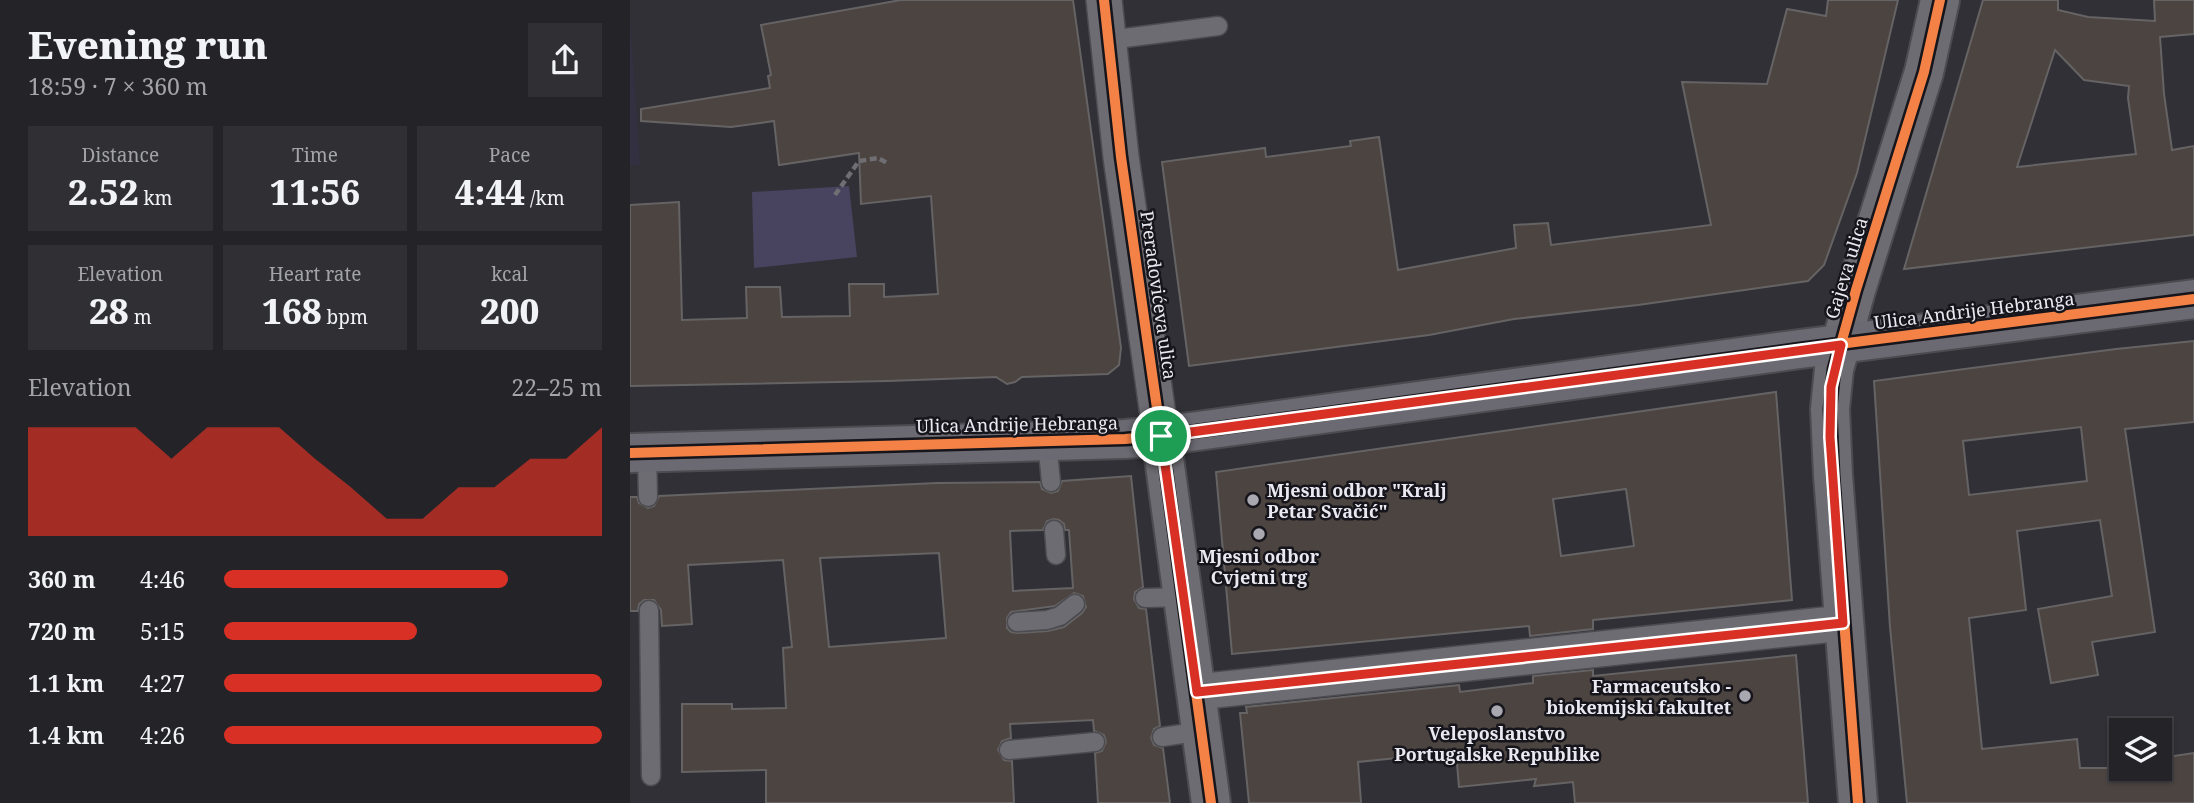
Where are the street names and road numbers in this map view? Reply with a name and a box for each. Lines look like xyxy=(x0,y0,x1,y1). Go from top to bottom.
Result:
street label: Preradovićeva ulica xyxy=(1135,209,1183,381)
street label: Gajeva ulica xyxy=(1819,214,1873,322)
street label: Ulica Andrije Hebranga xyxy=(1872,286,2076,334)
street label: Ulica Andrije Hebranga xyxy=(916,410,1118,438)

